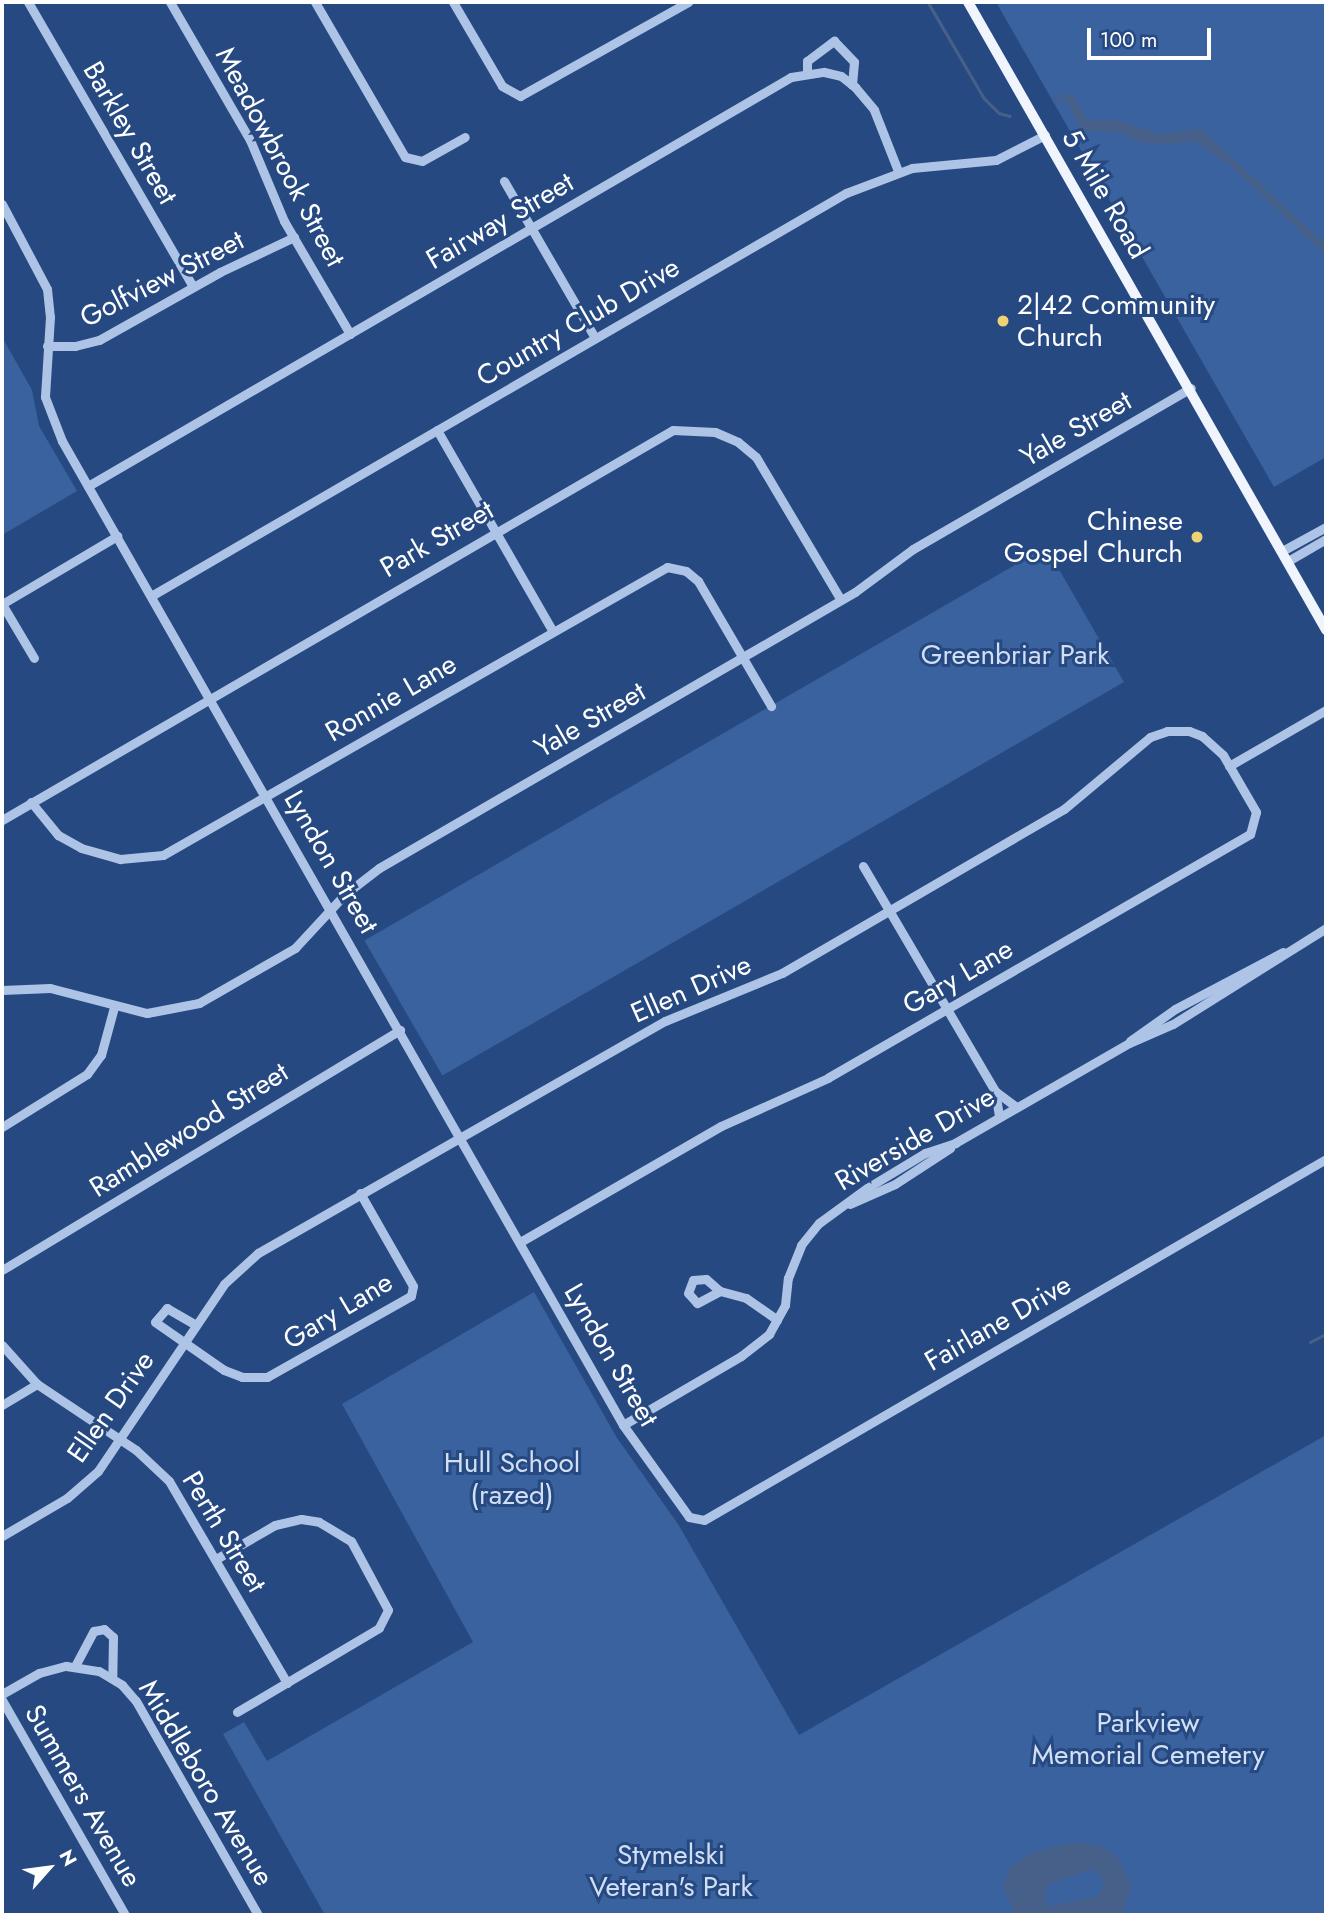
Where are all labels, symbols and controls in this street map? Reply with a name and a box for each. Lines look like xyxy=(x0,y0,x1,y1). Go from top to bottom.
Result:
scale bar xyxy=(1090,14,1214,58)
text: 100 m xyxy=(1100,25,1157,55)
street label: Meadowbrook Street xyxy=(208,42,352,272)
street label: Barkley Street xyxy=(76,56,184,210)
street label: 5 Mile Road xyxy=(1054,123,1156,265)
street label: Fairway Street xyxy=(420,165,580,277)
street label: Golfview Street xyxy=(75,223,249,335)
street label: Country Club Drive xyxy=(471,250,685,394)
place label: 2|42 Community Church xyxy=(1017,288,1215,354)
marker: 2|42 Community Church xyxy=(995,313,1011,329)
street label: Yale Street xyxy=(1015,384,1137,474)
street label: Park Street xyxy=(374,493,500,585)
place label: Chinese Gospel Church xyxy=(1004,504,1183,570)
marker: Chinese Gospel Church xyxy=(1189,529,1205,545)
park label: Greenbriar Park xyxy=(921,638,1109,672)
street label: Ronnie Lane xyxy=(320,647,462,749)
street label: Yale Street xyxy=(529,675,651,765)
street label: Lyndon Street xyxy=(277,785,385,939)
street label: Gary Lane xyxy=(897,932,1019,1022)
street label: Ellen Drive xyxy=(626,948,756,1030)
street label: Ramblewood Street xyxy=(84,1055,294,1205)
street label: Riverside Drive xyxy=(829,1080,1001,1198)
street label: Gary Lane xyxy=(277,1265,399,1357)
street label: Fairlane Drive xyxy=(919,1268,1077,1378)
street label: Lyndon Street xyxy=(557,1278,665,1432)
street label: Ellen Drive xyxy=(61,1345,161,1469)
park label: Hull School (razed) xyxy=(444,1446,580,1512)
street label: Perth Street xyxy=(175,1465,273,1599)
street label: Middleboro Avenue xyxy=(131,1674,281,1892)
street label: Summers Avenue xyxy=(17,1699,149,1893)
park label: Parkview Memorial Cemetery xyxy=(1031,1706,1265,1772)
north arrow xyxy=(14,1833,84,1903)
park label: Stymelski Veteran's Park xyxy=(589,1838,753,1904)
text: N xyxy=(53,1845,83,1871)

